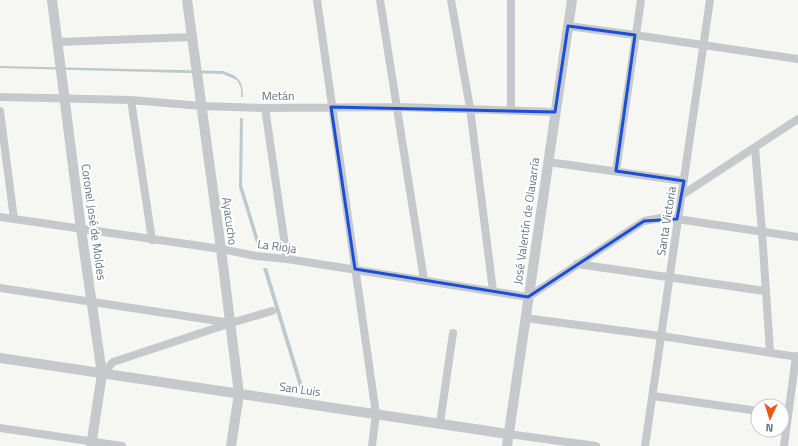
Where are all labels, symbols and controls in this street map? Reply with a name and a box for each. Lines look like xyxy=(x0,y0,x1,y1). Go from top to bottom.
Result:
street label: Metán xyxy=(262,86,294,105)
street label: José Valentín de Olavarría xyxy=(508,156,544,286)
street label: Coronel José de Moldes xyxy=(76,163,112,282)
street label: Santa Victoria xyxy=(651,185,681,257)
street label: Ayacucho xyxy=(217,196,243,246)
street label: La Rioja xyxy=(256,234,298,258)
street label: San Luis xyxy=(278,377,322,401)
north arrow xyxy=(750,398,790,438)
text: N xyxy=(765,420,774,436)

